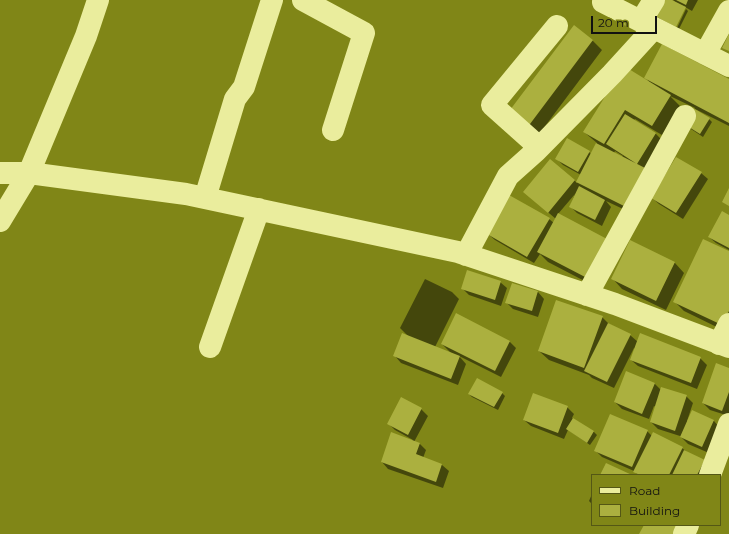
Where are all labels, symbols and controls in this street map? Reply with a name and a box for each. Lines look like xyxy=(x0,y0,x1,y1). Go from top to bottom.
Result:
scale bar xyxy=(593,8,659,34)
text: 20 m xyxy=(598,15,629,30)
legend xyxy=(591,474,721,526)
text: Road xyxy=(629,483,660,498)
text: Building xyxy=(629,503,680,518)

